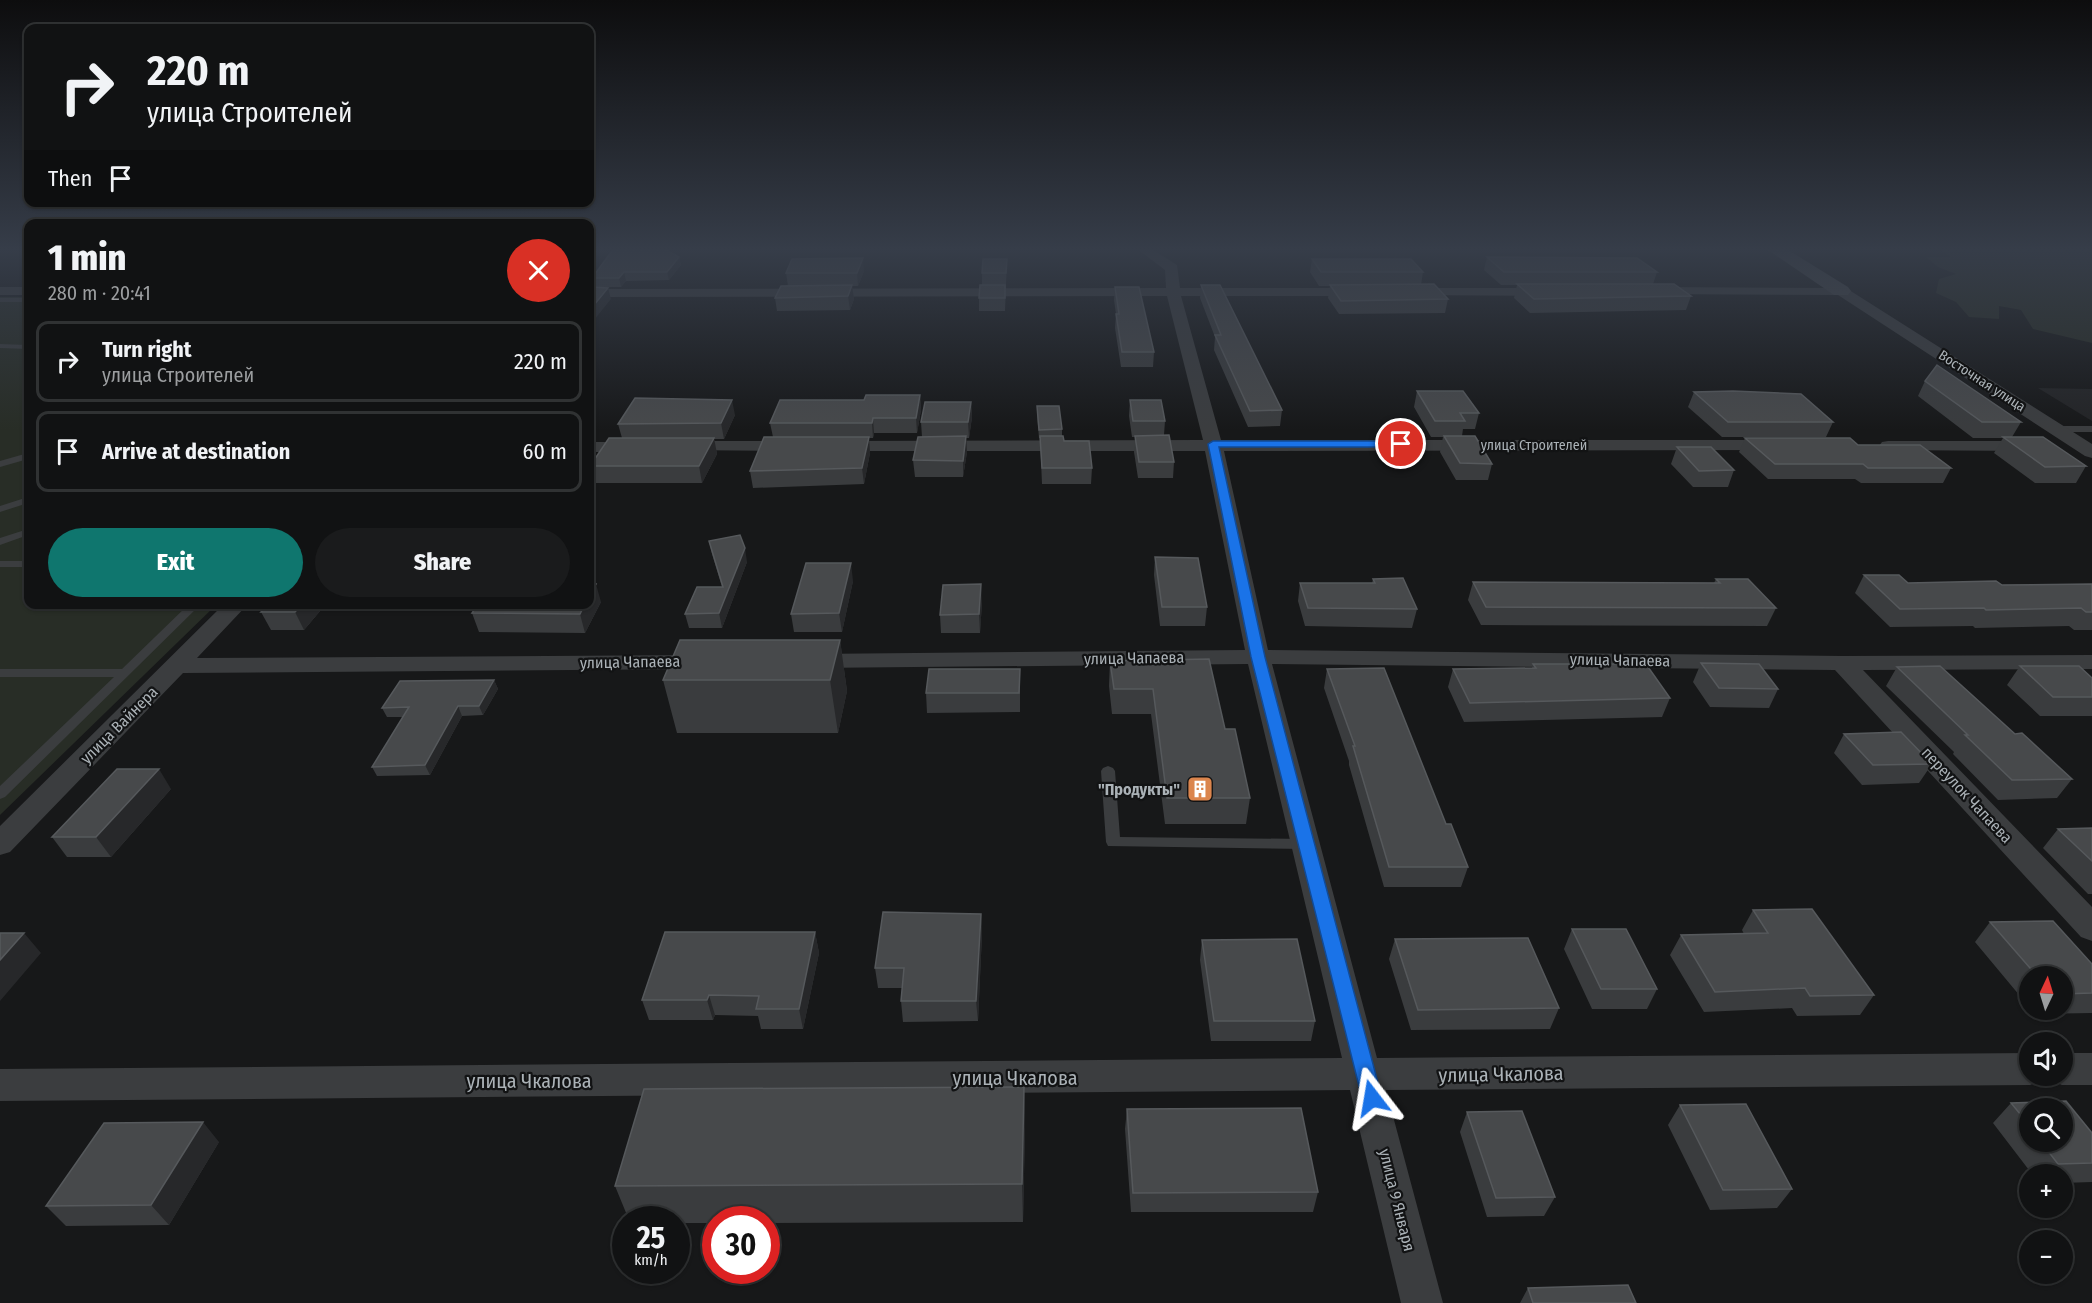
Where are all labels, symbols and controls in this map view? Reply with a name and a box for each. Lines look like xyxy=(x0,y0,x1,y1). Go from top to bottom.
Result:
text: 220 m xyxy=(147,46,250,96)
icon: right xyxy=(48,48,126,126)
text: улица Строителей xyxy=(147,97,352,129)
icon: arrive xyxy=(104,162,137,195)
text: Then xyxy=(48,165,92,192)
text: 1 min xyxy=(48,236,126,280)
button: close xyxy=(507,239,570,302)
text: 280 m · 20:41 xyxy=(48,281,151,305)
text: Turn right xyxy=(102,336,191,363)
icon: right xyxy=(51,345,84,378)
street label: Восточная улица xyxy=(1935,347,2029,416)
text: 220 m xyxy=(514,348,567,375)
text: улица Строителей xyxy=(102,363,254,387)
pin xyxy=(1375,418,1426,469)
icon: arrive xyxy=(1384,427,1417,460)
icon: arrive xyxy=(51,435,84,468)
street label: улица Строителей xyxy=(1481,437,1587,454)
text: Arrive at destination xyxy=(102,438,290,465)
text: 60 m xyxy=(523,438,567,465)
button: Exit xyxy=(48,528,303,597)
button: Share xyxy=(315,528,570,597)
street label: улица Чапаева xyxy=(1084,648,1185,668)
street label: улица Чапаева xyxy=(1570,650,1671,670)
street label: улица Чапаева xyxy=(580,652,681,672)
street label: улица Вайнера xyxy=(76,682,162,768)
street label: переулок Чапаева xyxy=(1918,743,2016,847)
building icon: "Продукты" xyxy=(1185,774,1215,804)
place label: "Продукты" xyxy=(1098,780,1180,799)
north arrow xyxy=(2019,966,2073,1020)
map controls xyxy=(2019,966,2073,1284)
button: sound xyxy=(2019,1032,2073,1086)
street label: улица Чкалова xyxy=(1438,1061,1564,1087)
street label: улица Чкалова xyxy=(952,1066,1078,1090)
position arrow xyxy=(1340,1066,1404,1130)
street label: улица Чкалова xyxy=(466,1069,592,1093)
button: search xyxy=(2019,1098,2073,1152)
street label: улица 9 Января xyxy=(1375,1147,1419,1253)
button: + xyxy=(2019,1164,2073,1218)
speed limit sign: 30 xyxy=(702,1206,780,1284)
text: 25 xyxy=(637,1220,665,1256)
button: − xyxy=(2019,1230,2073,1284)
text: km/h xyxy=(634,1251,668,1269)

